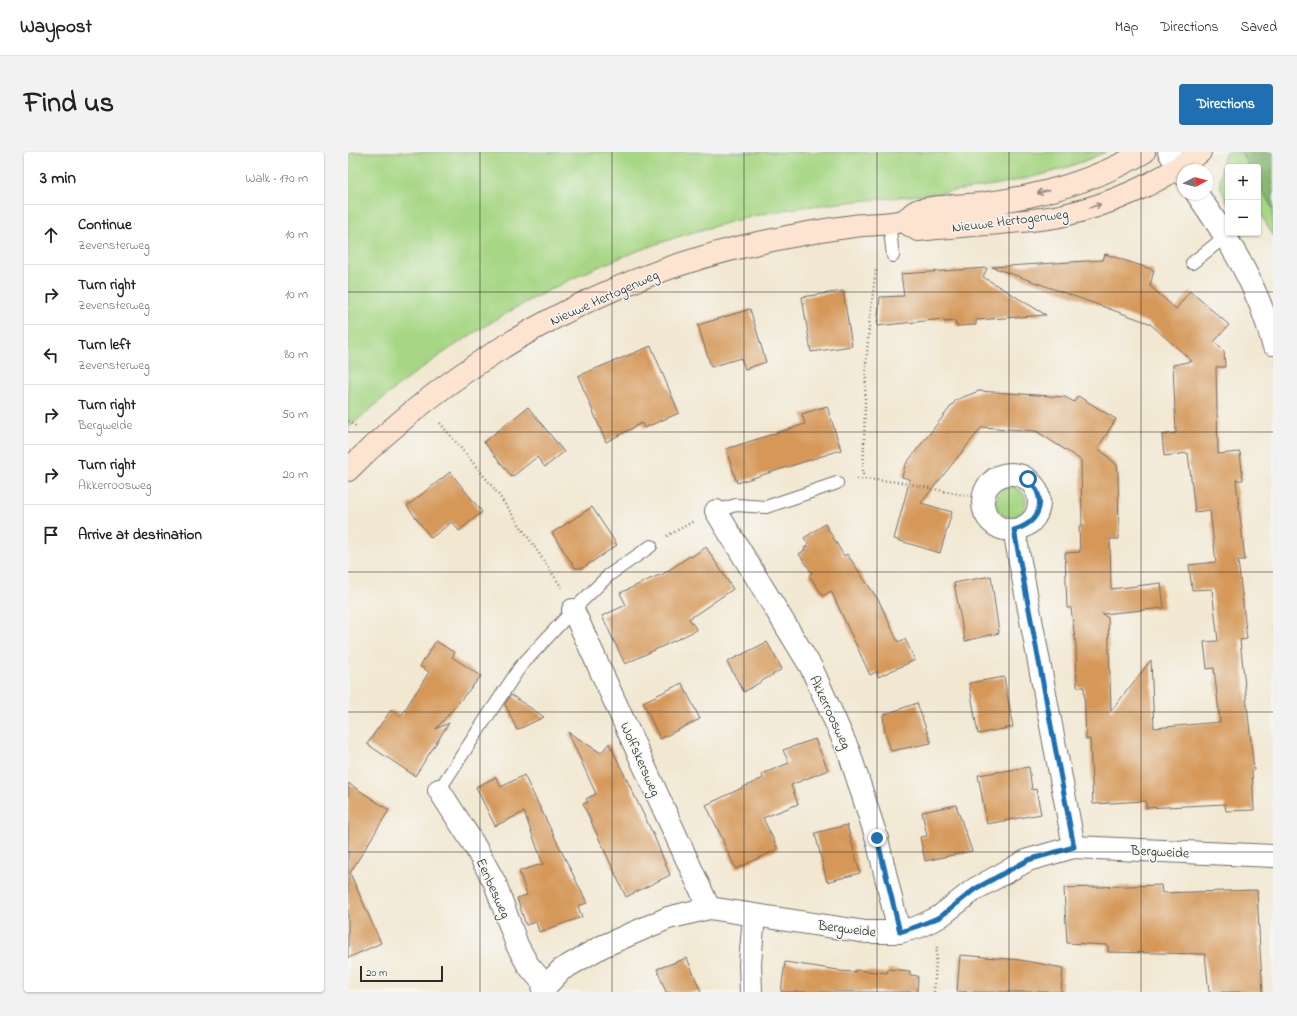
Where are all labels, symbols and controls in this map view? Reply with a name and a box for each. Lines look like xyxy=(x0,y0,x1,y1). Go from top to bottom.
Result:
text: Waypost xyxy=(20,14,92,41)
text: Map xyxy=(1115,17,1138,38)
text: Directions xyxy=(1160,17,1218,38)
text: Saved xyxy=(1240,17,1277,38)
text: Find us xyxy=(24,84,114,125)
button: Directions xyxy=(1179,84,1273,125)
north arrow xyxy=(1177,164,1213,200)
map controls xyxy=(1225,164,1261,236)
button: + xyxy=(1225,164,1261,200)
text: 3 min xyxy=(40,166,76,191)
text: Walk · 170 m xyxy=(245,169,308,188)
one-way arrow xyxy=(1037,189,1050,196)
button: − xyxy=(1225,200,1261,236)
one-way arrow xyxy=(1088,202,1101,209)
street label: Nieuwe Hertogenweg xyxy=(951,204,1070,240)
text: Continue xyxy=(78,214,132,236)
icon: ahead xyxy=(40,224,62,246)
text: 10 m xyxy=(285,225,308,244)
text: Zevensterweg xyxy=(78,236,150,255)
street label: Nieuwe Hertogenweg xyxy=(547,265,663,333)
text: Turn right xyxy=(78,274,136,296)
icon: right xyxy=(40,284,62,306)
text: 10 m xyxy=(285,285,308,304)
text: Zevensterweg xyxy=(78,296,150,315)
text: Turn left xyxy=(78,334,131,356)
icon: left xyxy=(40,344,62,366)
text: 80 m xyxy=(284,345,308,364)
text: Zevensterweg xyxy=(78,356,150,375)
text: Turn right xyxy=(78,394,136,416)
icon: right xyxy=(40,404,62,426)
text: 50 m xyxy=(282,405,308,424)
text: Bergweide xyxy=(78,416,132,435)
text: Turn right xyxy=(78,454,136,476)
icon: right xyxy=(40,464,62,486)
text: 20 m xyxy=(283,465,308,484)
route start xyxy=(1019,470,1037,488)
text: Akkerroosweg xyxy=(78,476,152,495)
icon: arrive xyxy=(40,524,62,546)
text: Arrive at destination xyxy=(78,524,202,546)
street label: Akkerroosweg xyxy=(802,672,856,753)
street label: Wolfskersweg xyxy=(613,719,665,801)
route end xyxy=(868,829,886,847)
street label: Bergweide xyxy=(1129,840,1190,866)
street label: Eenbesweg xyxy=(469,855,515,923)
street label: Bergweide xyxy=(815,915,878,945)
scale bar xyxy=(360,964,443,983)
text: 20 m xyxy=(366,965,388,981)

